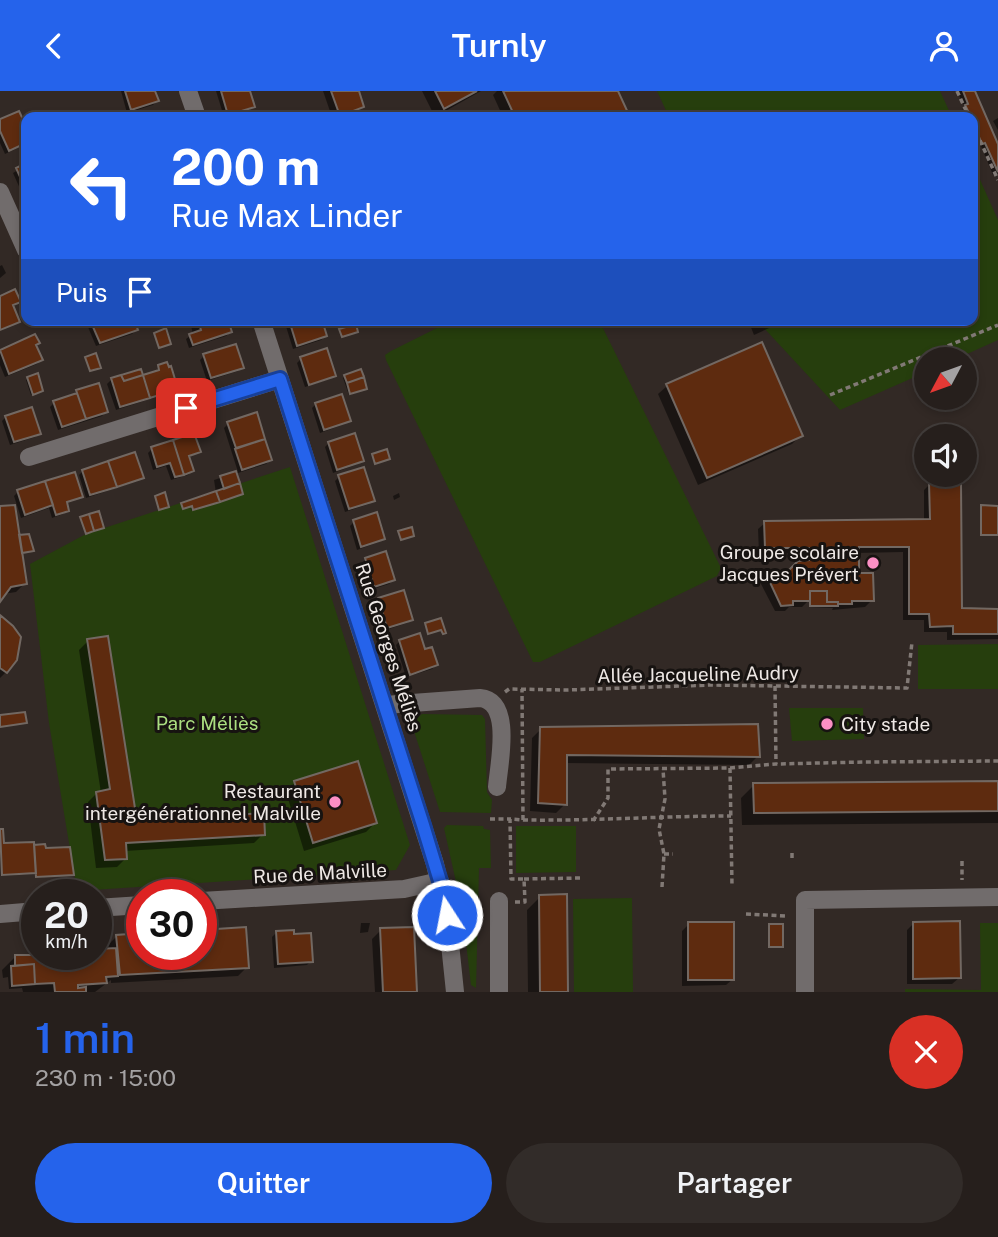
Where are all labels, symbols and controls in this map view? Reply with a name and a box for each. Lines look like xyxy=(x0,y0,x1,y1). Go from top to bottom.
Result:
icon: back xyxy=(35,27,73,65)
text: Turnly xyxy=(451,27,547,64)
icon: person xyxy=(925,27,963,65)
text: 200 m xyxy=(171,138,320,196)
icon: left xyxy=(56,140,147,231)
text: Rue Max Linder xyxy=(171,197,403,234)
icon: arrive xyxy=(121,273,159,311)
text: Puis xyxy=(56,277,107,308)
north arrow xyxy=(914,347,976,409)
map controls xyxy=(914,347,977,487)
pin xyxy=(156,378,216,438)
icon: arrive xyxy=(167,389,205,427)
button: sound xyxy=(914,424,977,487)
place label: Groupe scolaire Jacques Prévert xyxy=(719,541,859,585)
marker: Groupe scolaire Jacques Prévert xyxy=(865,555,881,571)
street label: Rue Georges Méliès xyxy=(351,560,427,734)
street label: Allée Jacqueline Audry xyxy=(597,661,799,687)
park label: Parc Méliès xyxy=(156,712,258,734)
place label: City stade xyxy=(841,713,930,735)
marker: City stade xyxy=(819,716,835,732)
place label: Restaurant intergénérationnel Malville xyxy=(85,780,321,824)
marker: Restaurant intergénérationnel Malville xyxy=(327,794,343,810)
street label: Rue de Malville xyxy=(253,859,387,887)
position arrow xyxy=(410,878,484,952)
speed limit sign: 30 xyxy=(126,879,217,970)
text: 20 xyxy=(44,895,89,936)
text: km/h xyxy=(45,931,88,952)
text: 1 min xyxy=(35,1013,135,1062)
button: close xyxy=(889,1015,963,1089)
text: 230 m · 15:00 xyxy=(35,1064,176,1091)
button: Quitter xyxy=(35,1143,492,1223)
button: Partager xyxy=(506,1143,963,1223)

